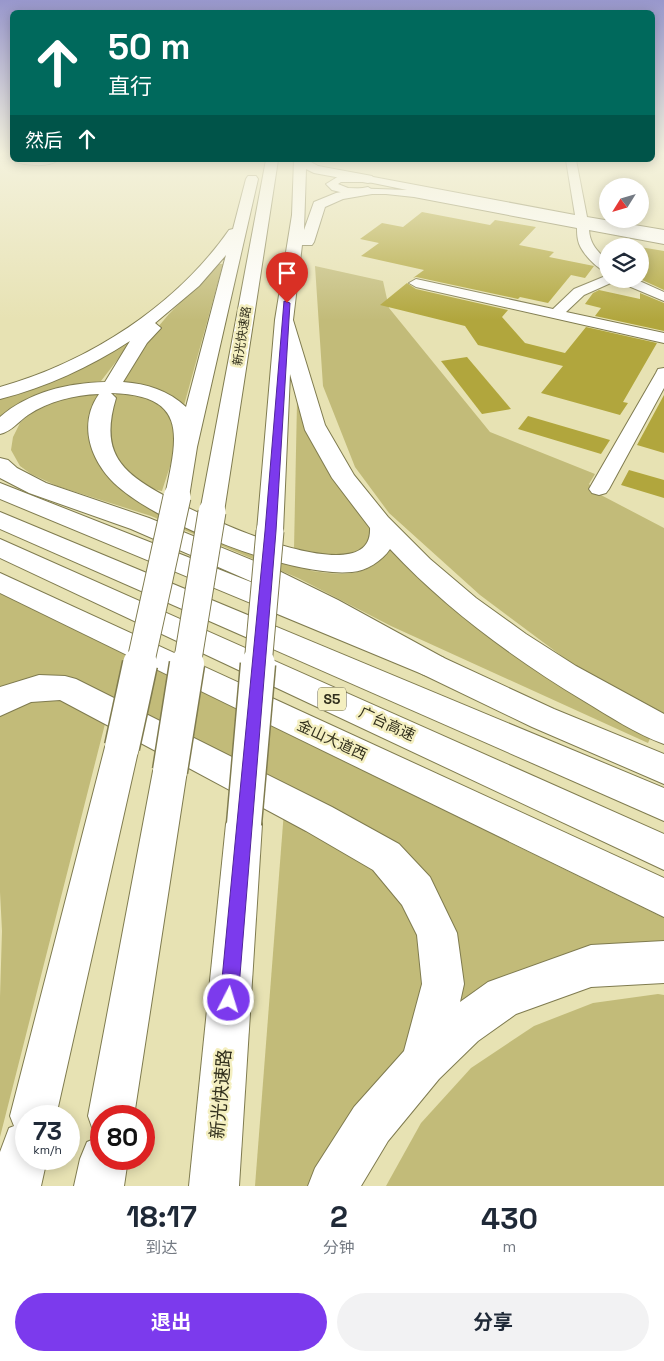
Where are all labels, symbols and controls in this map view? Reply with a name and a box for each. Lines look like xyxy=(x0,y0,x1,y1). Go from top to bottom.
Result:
text: 50 m xyxy=(108,25,190,69)
icon: ahead xyxy=(25,30,90,95)
text: 直行 xyxy=(108,72,152,100)
icon: ahead xyxy=(73,125,101,153)
text: 然后 xyxy=(25,128,63,153)
north arrow xyxy=(599,178,649,228)
map controls xyxy=(599,178,649,288)
button: layers xyxy=(599,238,649,288)
pin xyxy=(266,252,308,303)
icon: arrive xyxy=(273,259,301,287)
street label: 新光快速路 xyxy=(229,305,255,367)
road number: S5 xyxy=(318,688,346,711)
street label: 广台高速 xyxy=(356,702,418,745)
street label: 金山大道西 xyxy=(294,715,370,764)
position arrow xyxy=(202,973,254,1025)
street label: 新光快速路 xyxy=(205,1048,236,1140)
speed limit sign: 80 xyxy=(90,1105,155,1170)
text: 73 xyxy=(33,1115,62,1147)
text: km/h xyxy=(33,1142,62,1158)
text: 18:17 xyxy=(126,1197,197,1236)
text: 2 xyxy=(330,1197,348,1236)
text: 430 xyxy=(481,1199,538,1238)
text: m xyxy=(503,1236,516,1257)
text: 到达 xyxy=(145,1237,177,1258)
text: 分钟 xyxy=(323,1237,355,1258)
button: 退出 xyxy=(15,1293,327,1351)
button: 分享 xyxy=(337,1293,649,1351)

